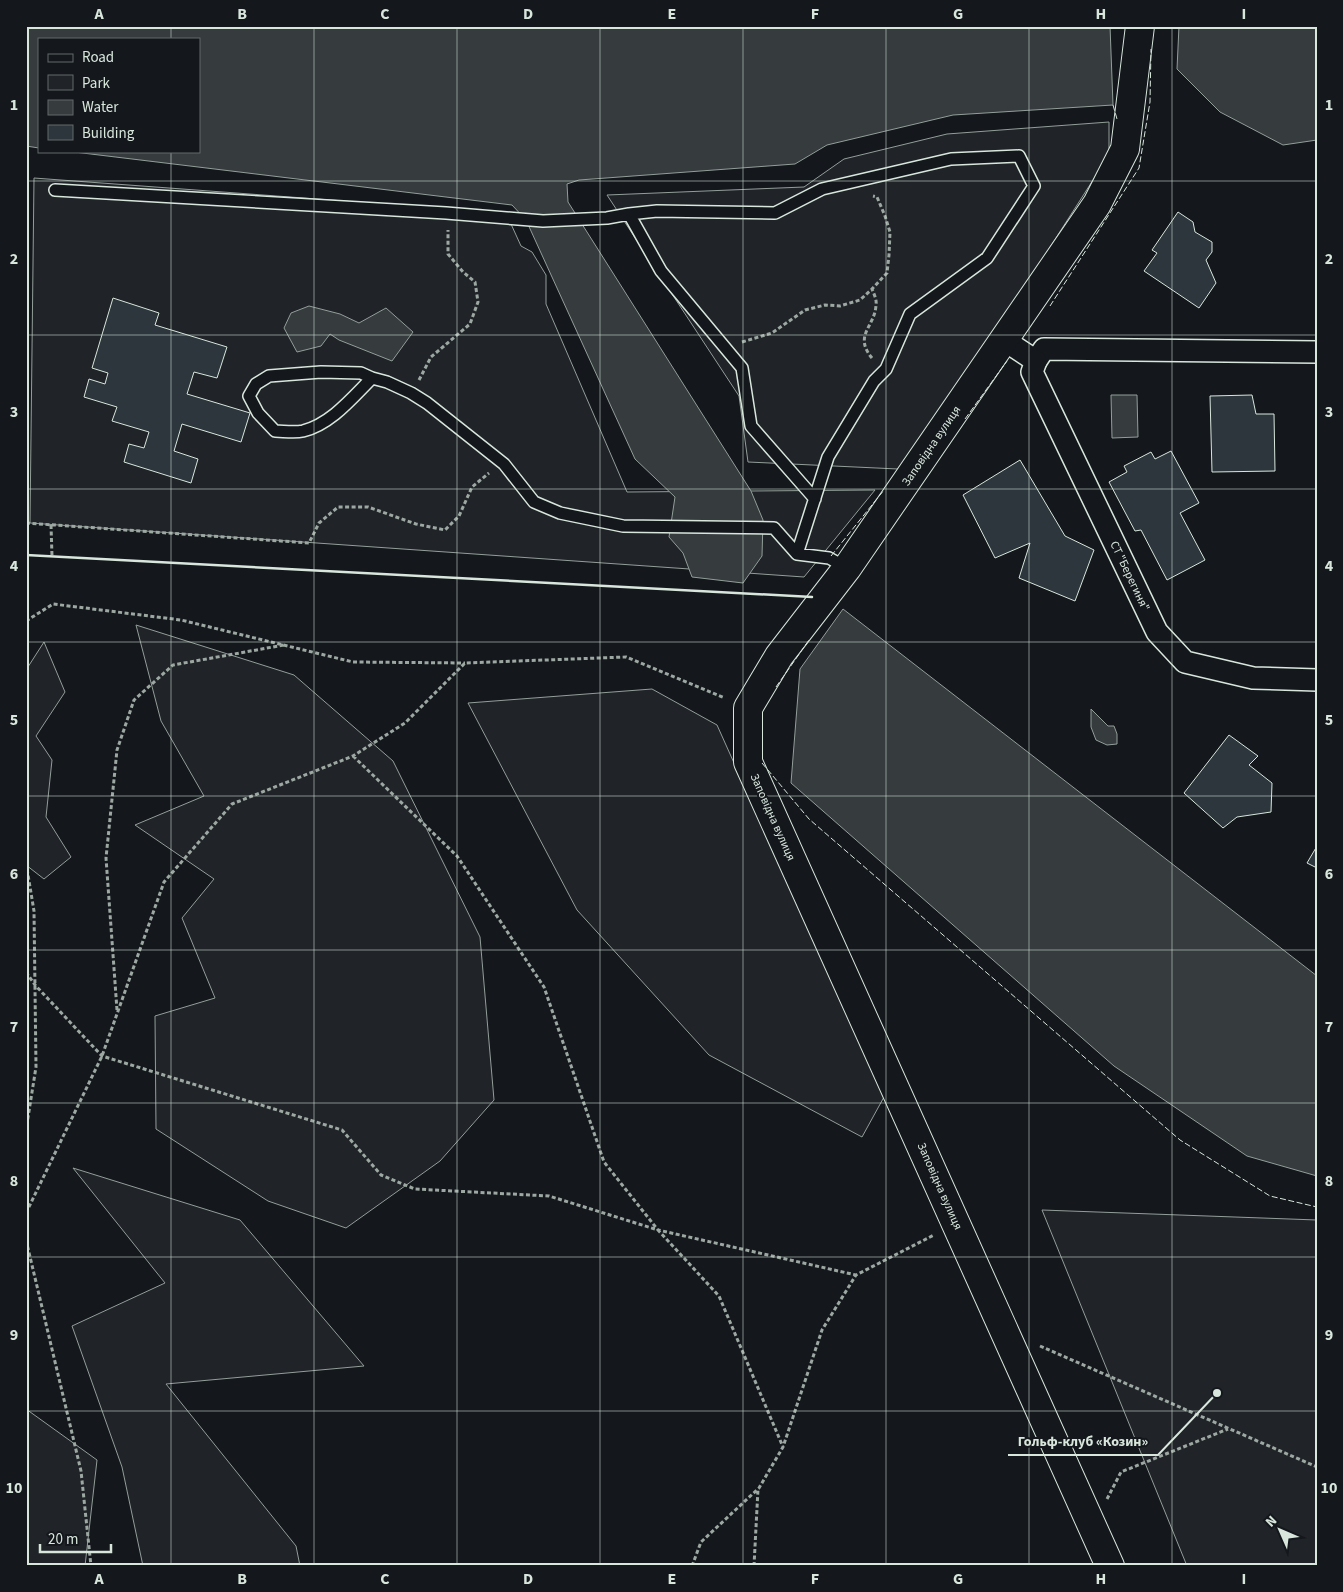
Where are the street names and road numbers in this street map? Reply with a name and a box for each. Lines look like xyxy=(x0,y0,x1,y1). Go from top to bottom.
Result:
street label: Заповідна вулиця xyxy=(898,402,965,489)
street label: СТ "Берегиня" xyxy=(1105,538,1154,614)
street label: Заповідна вулиця xyxy=(746,771,799,864)
street label: Заповідна вулиця xyxy=(913,1140,966,1233)

